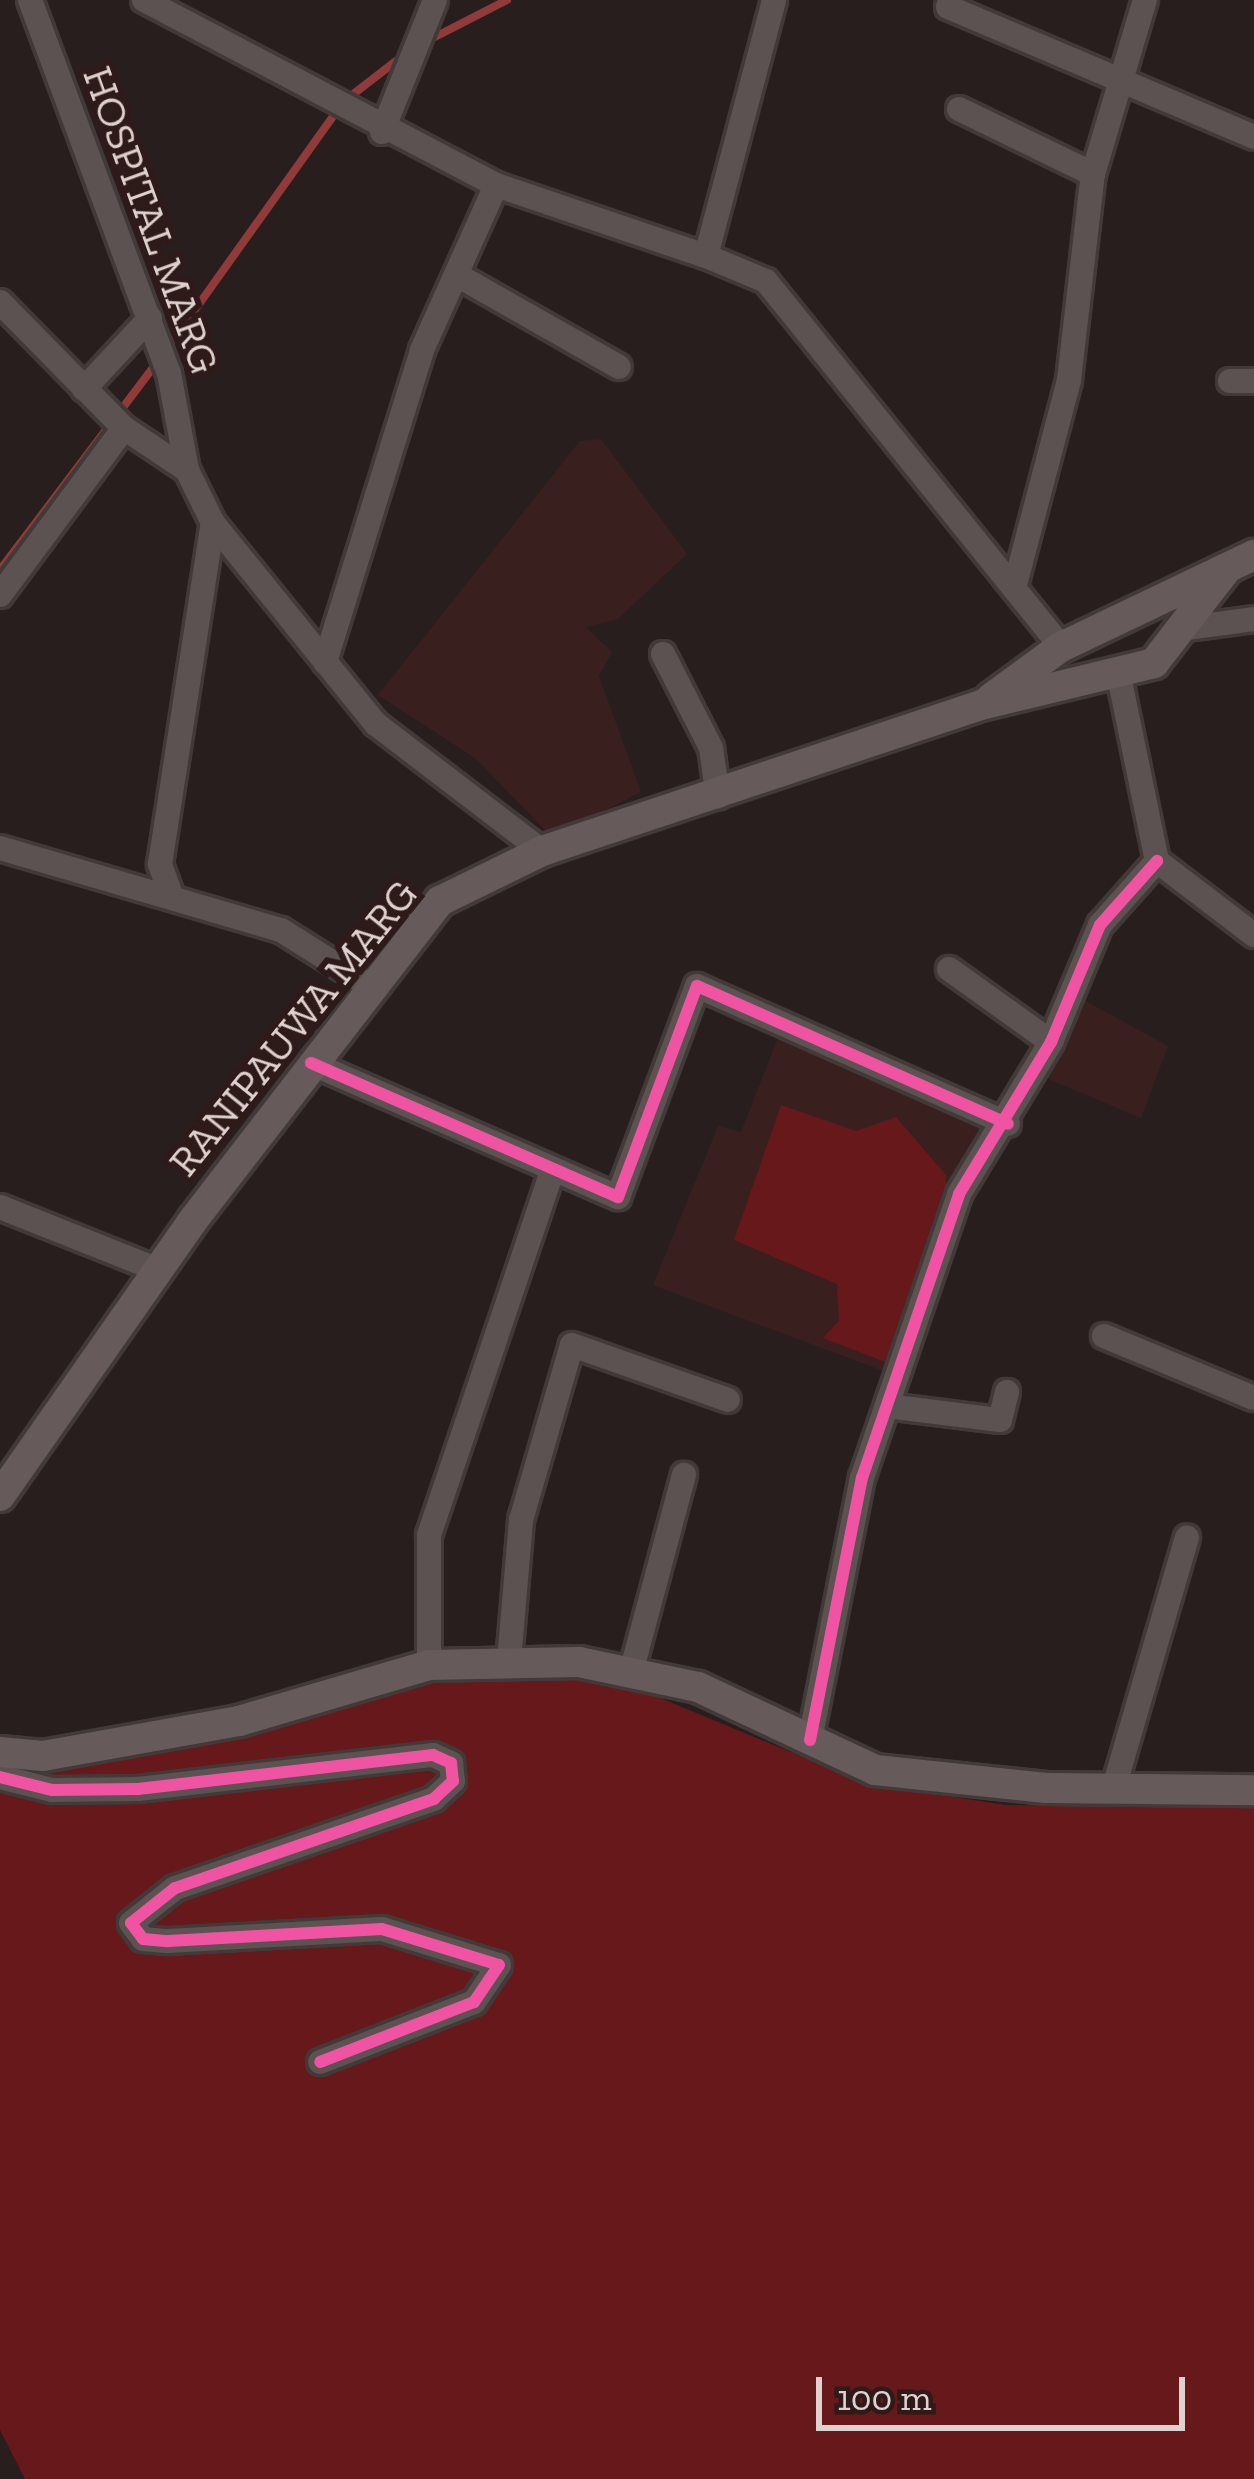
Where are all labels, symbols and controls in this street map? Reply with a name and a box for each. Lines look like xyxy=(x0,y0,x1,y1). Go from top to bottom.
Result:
street label: HOSPITAL MARG xyxy=(72,59,230,381)
street label: RANIPAUWA MARG xyxy=(158,869,428,1187)
scale bar xyxy=(822,2353,1191,2427)
text: 100 m xyxy=(837,2376,932,2419)

